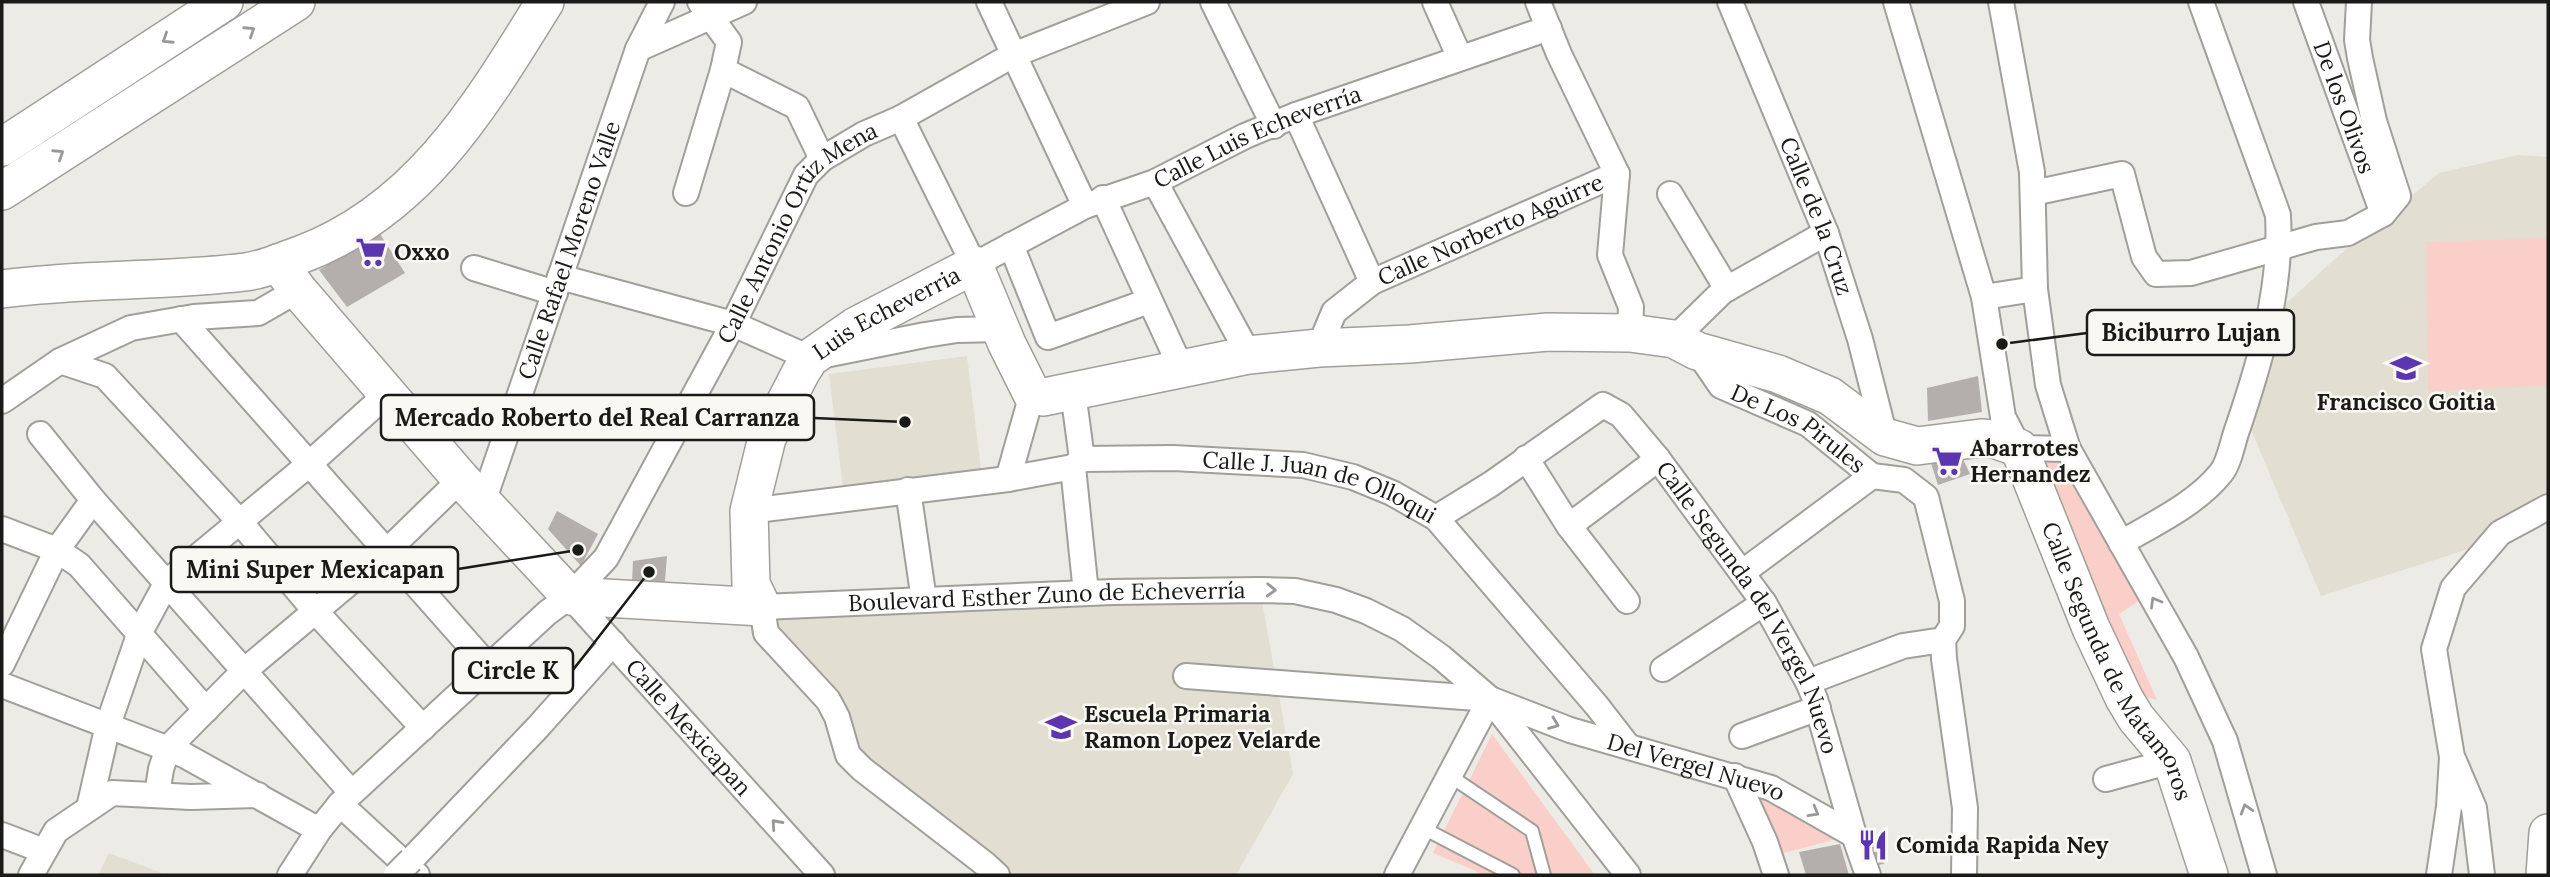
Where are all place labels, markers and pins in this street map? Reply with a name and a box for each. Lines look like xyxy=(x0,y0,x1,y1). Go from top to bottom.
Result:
supermarket icon: Oxxo xyxy=(354,235,388,269)
place label: Oxxo xyxy=(394,237,449,266)
callout: Biciburro Lujan xyxy=(2087,310,2294,355)
school or university icon: Francisco Goitia xyxy=(2389,351,2423,385)
place label: Francisco Goitia xyxy=(2317,387,2495,416)
callout: Mercado Roberto del Real Carranza xyxy=(381,395,814,440)
place label: Abarrotes Hernandez xyxy=(1970,433,2091,488)
supermarket icon: Abarrotes Hernandez xyxy=(1930,444,1964,478)
callout: Mini Super Mexicapan xyxy=(171,547,458,592)
callout: Circle K xyxy=(453,648,573,693)
place label: Escuela Primaria Ramon Lopez Velarde xyxy=(1084,699,1321,754)
school or university icon: Escuela Primaria Ramon Lopez Velarde xyxy=(1044,710,1078,744)
restaurant icon: Comida Rapida Ney xyxy=(1856,828,1890,862)
place label: Comida Rapida Ney xyxy=(1896,830,2109,859)

